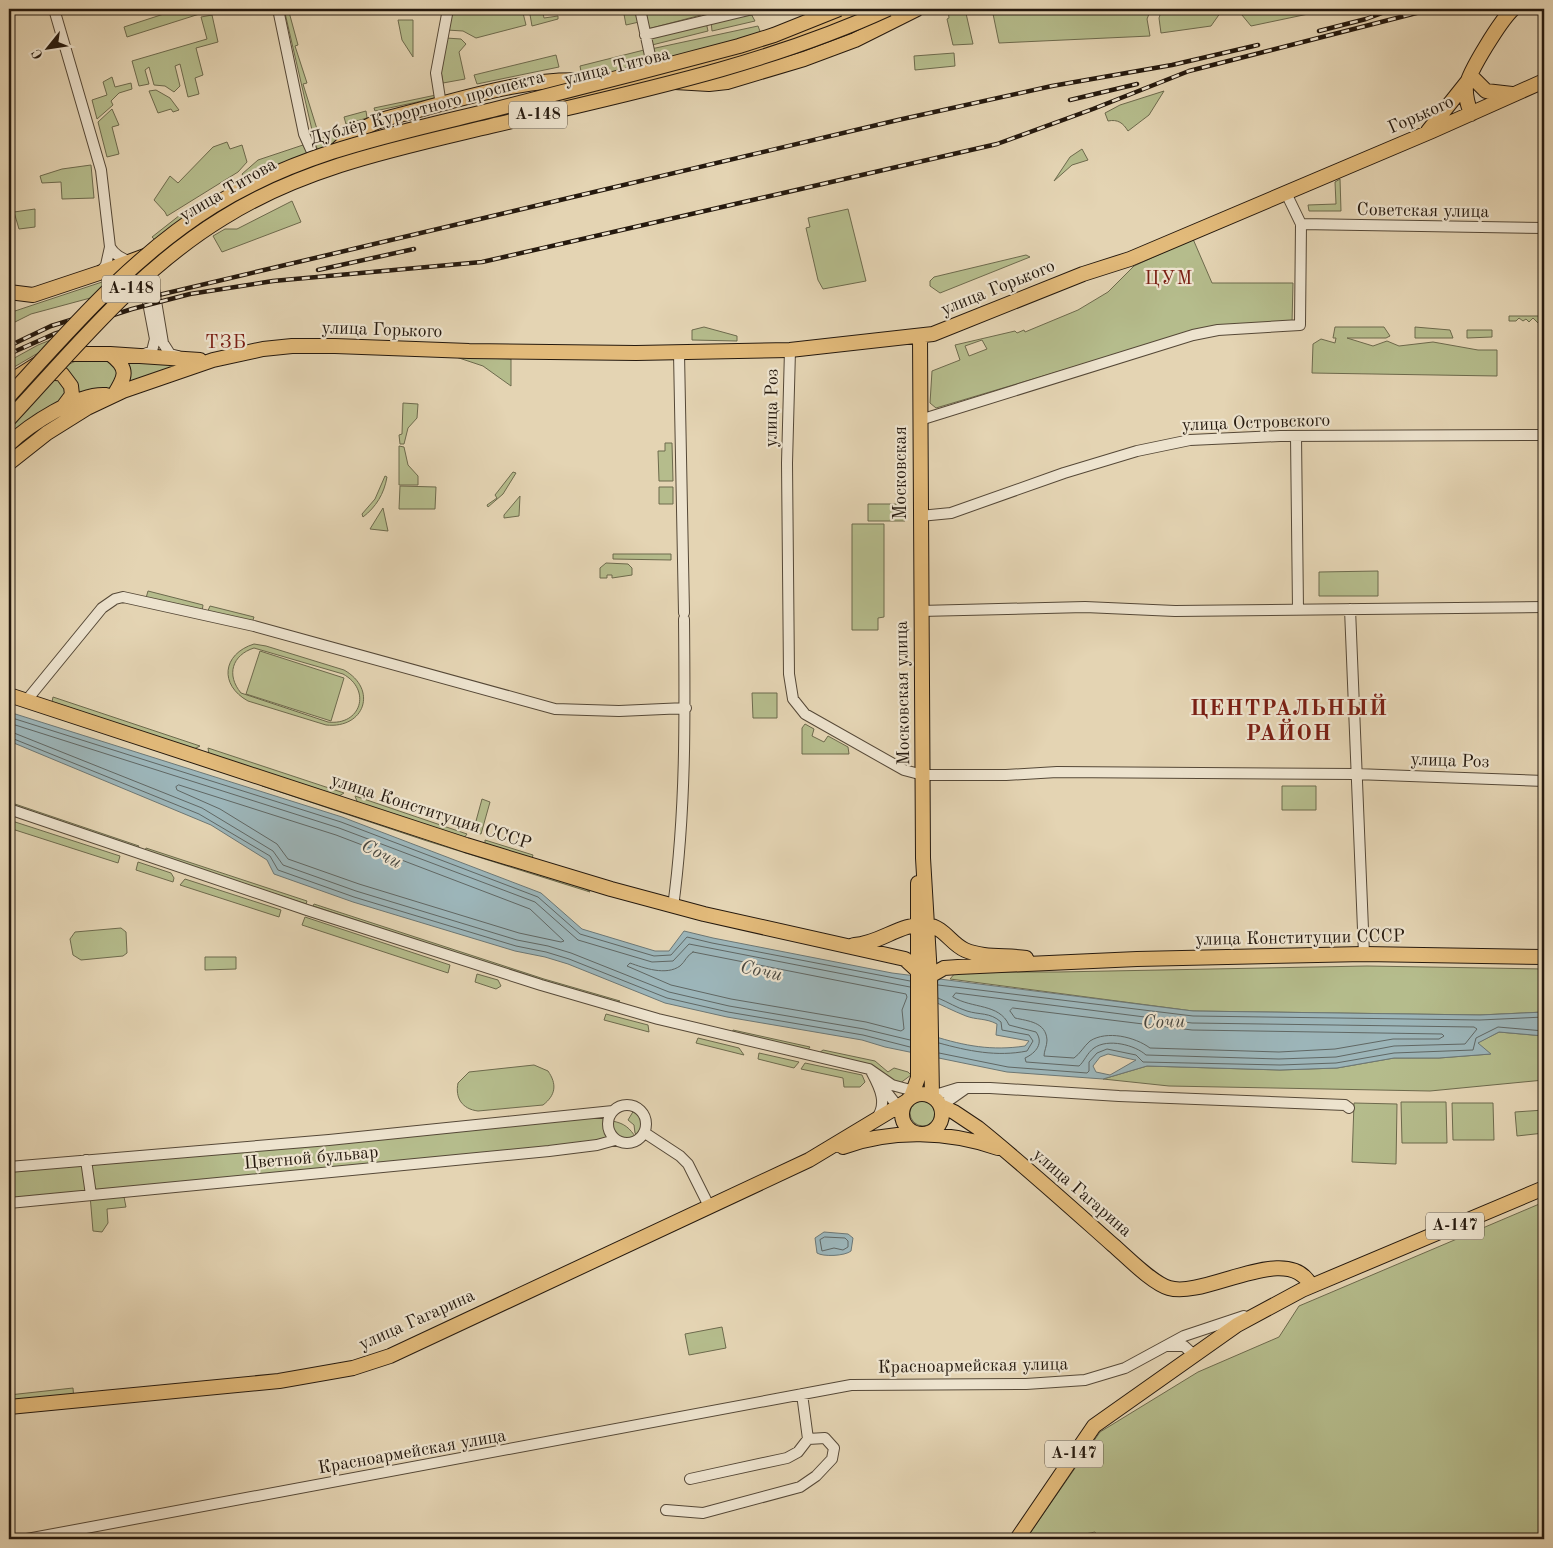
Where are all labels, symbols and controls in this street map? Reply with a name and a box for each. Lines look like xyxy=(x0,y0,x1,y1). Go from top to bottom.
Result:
north arrow xyxy=(22,22,72,72)
street label: улица Титова xyxy=(562,45,672,89)
text: С xyxy=(29,46,46,62)
street label: Дублёр Курортного проспекта xyxy=(308,68,547,148)
street label: Горького xyxy=(1385,93,1457,137)
road number: А-148 xyxy=(509,102,567,128)
street label: улица Титова xyxy=(176,155,280,225)
street label: Советская улица xyxy=(1357,201,1490,221)
street label: улица Горького xyxy=(939,257,1058,319)
district label: ЦУМ xyxy=(1145,270,1193,289)
road number: А-148 xyxy=(102,276,160,302)
street label: улица Горького xyxy=(321,319,443,341)
district label: ТЗБ xyxy=(205,334,247,353)
street label: улица Роз xyxy=(762,368,782,448)
street label: улица Островского xyxy=(1181,411,1331,435)
street label: Московская xyxy=(892,426,910,520)
street label: Московская улица xyxy=(893,620,913,765)
district label: ЦЕНТРАЛЬНЫЙ РАЙОН xyxy=(1190,693,1388,745)
street label: улица Роз xyxy=(1410,751,1490,771)
street label: улица Конституции СССР xyxy=(328,771,534,853)
water label: Сочи xyxy=(358,837,404,873)
street label: улица Конституции СССР xyxy=(1195,927,1405,949)
water label: Сочи xyxy=(738,958,784,986)
water label: Сочи xyxy=(1142,1013,1186,1033)
street label: Цветной бульвар xyxy=(243,1143,379,1173)
street label: улица Гагарина xyxy=(1029,1145,1135,1241)
road number: А-147 xyxy=(1426,1212,1484,1240)
street label: улица Гагарина xyxy=(356,1286,478,1354)
street label: Красноармейская улица xyxy=(877,1355,1069,1377)
street label: Красноармейская улица xyxy=(317,1427,508,1477)
road number: А-147 xyxy=(1045,1440,1103,1468)

